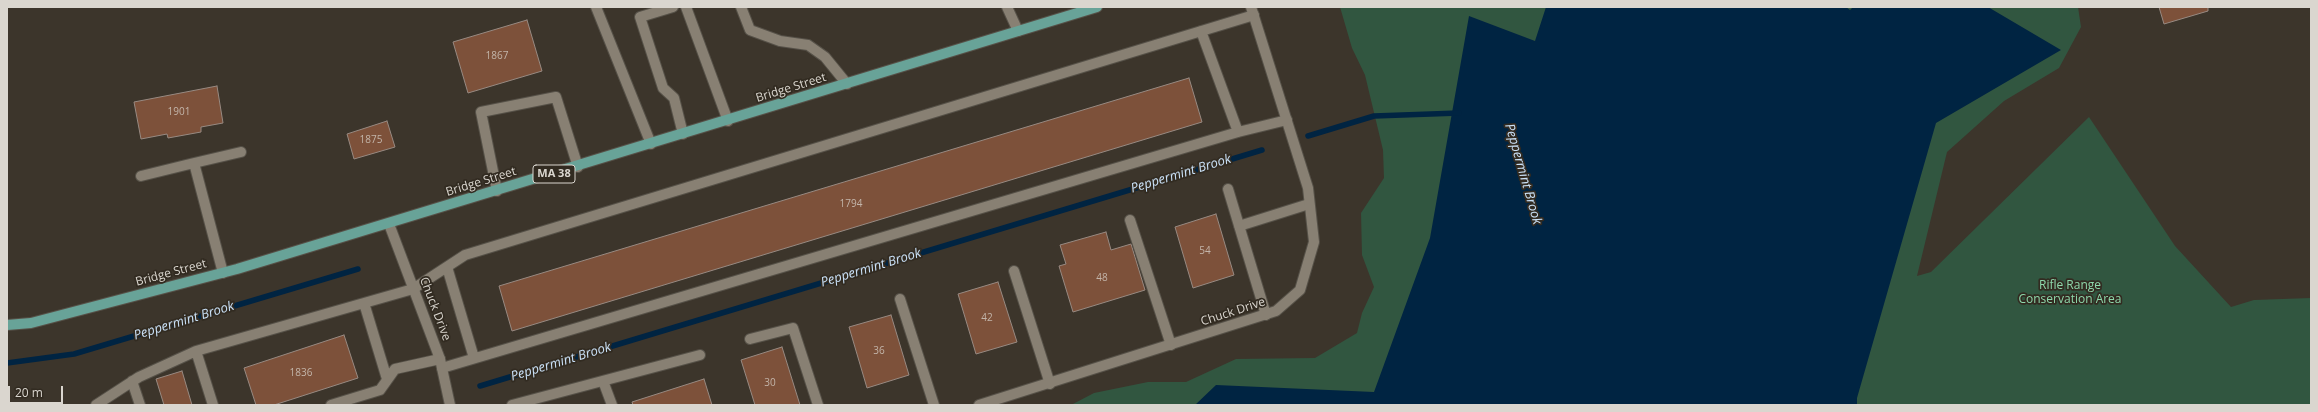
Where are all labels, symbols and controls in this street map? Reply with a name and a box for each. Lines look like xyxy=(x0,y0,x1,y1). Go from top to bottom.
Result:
house number: 1867 xyxy=(486,50,508,62)
street label: Bridge Street xyxy=(754,70,828,106)
house number: 1901 xyxy=(168,106,190,118)
water label: Peppermint Brook xyxy=(1501,122,1545,226)
house number: 1875 xyxy=(360,134,382,146)
water label: Peppermint Brook xyxy=(1129,151,1233,197)
street label: Bridge Street xyxy=(444,164,518,200)
road number: MA 38 xyxy=(533,165,575,183)
house number: 1794 xyxy=(840,198,862,210)
water label: Peppermint Brook xyxy=(819,245,923,291)
house number: 54 xyxy=(1199,245,1211,257)
street label: Bridge Street xyxy=(134,257,208,289)
house number: 48 xyxy=(1096,272,1108,284)
street label: Chuck Drive xyxy=(416,275,454,343)
park label: Rifle Range Conservation Area xyxy=(2018,279,2122,307)
street label: Chuck Drive xyxy=(1199,295,1267,329)
water label: Peppermint Brook xyxy=(132,298,236,344)
house number: 42 xyxy=(981,312,993,324)
water label: Peppermint Brook xyxy=(509,339,613,385)
house number: 36 xyxy=(873,345,885,357)
house number: 1836 xyxy=(290,367,312,379)
house number: 30 xyxy=(764,377,776,389)
scale bar xyxy=(10,378,65,404)
text: 20 m xyxy=(15,384,43,401)

